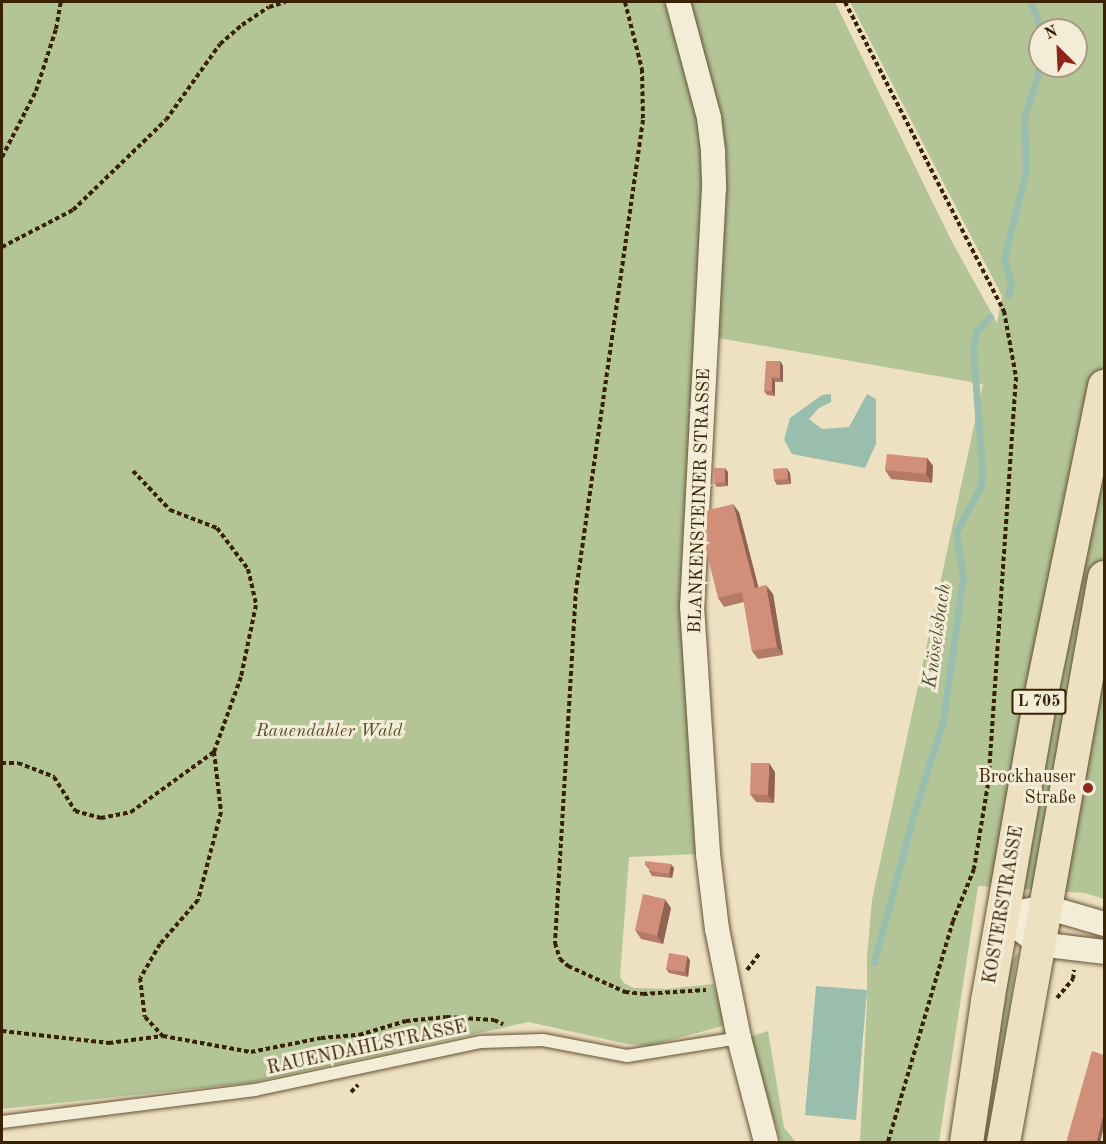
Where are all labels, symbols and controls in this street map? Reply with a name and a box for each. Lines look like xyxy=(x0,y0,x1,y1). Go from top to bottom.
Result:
north arrow xyxy=(1028,18,1088,78)
text: N xyxy=(1043,24,1060,43)
street label: BLANKENSTEINER STRASSE xyxy=(685,368,715,634)
water label: Knöselsbach xyxy=(919,582,957,690)
road number: L 705 xyxy=(1010,689,1068,715)
park label: Rauendahler Wald xyxy=(256,720,402,742)
place label: Brockhauser Straße xyxy=(978,767,1076,810)
marker: Brockhauser Straße xyxy=(1081,781,1095,795)
street label: KOSTERSTRASSE xyxy=(979,824,1029,986)
street label: RAUENDAHLSTRASSE xyxy=(265,1016,469,1080)

